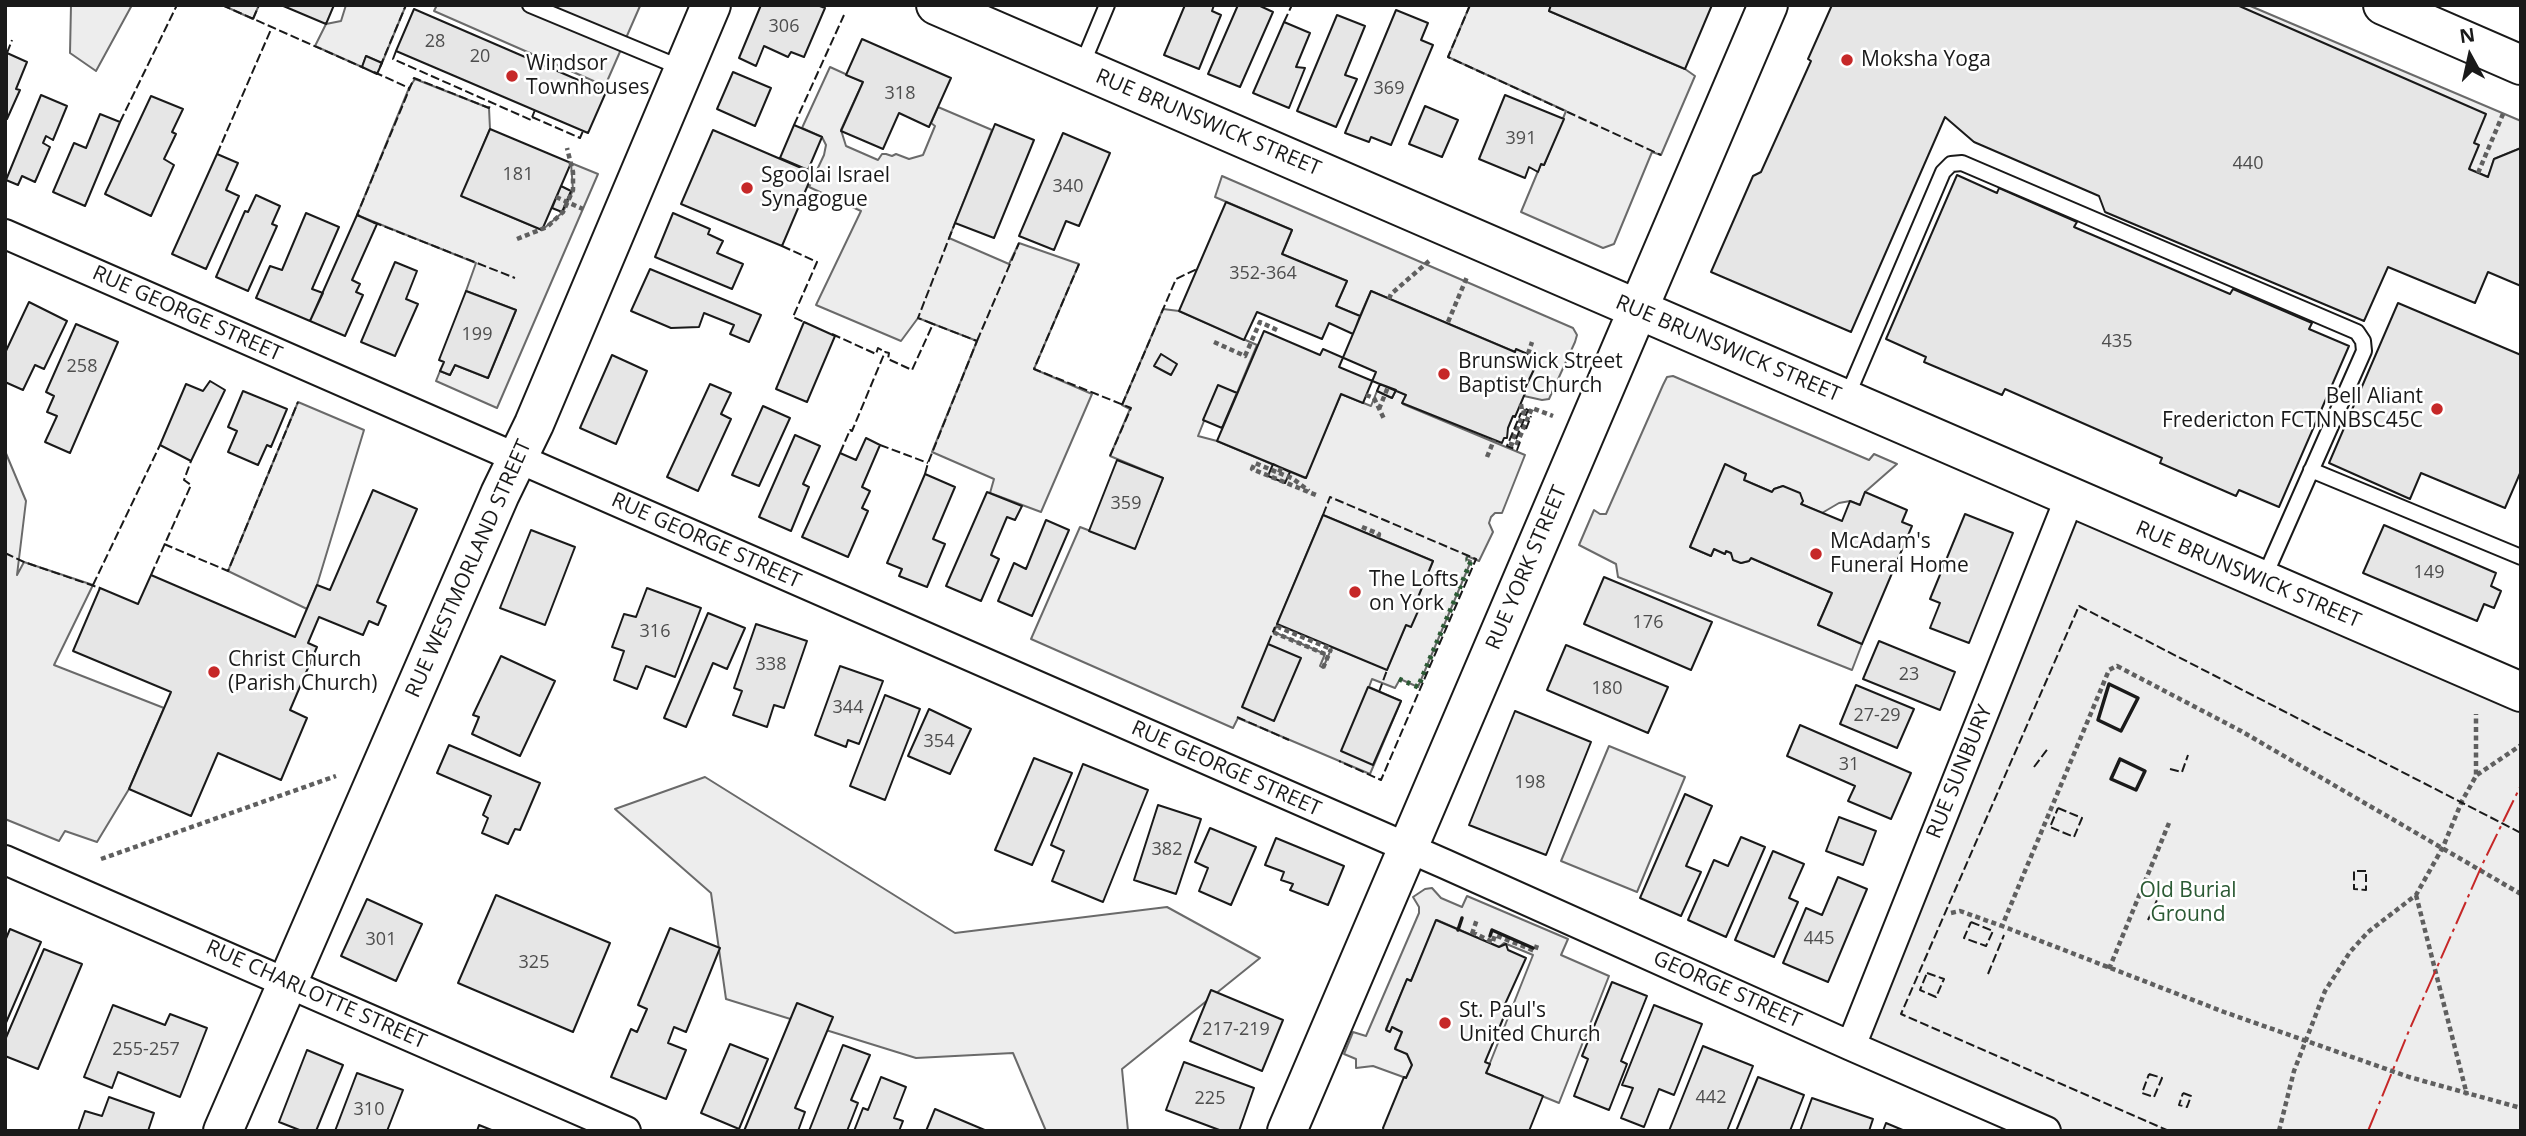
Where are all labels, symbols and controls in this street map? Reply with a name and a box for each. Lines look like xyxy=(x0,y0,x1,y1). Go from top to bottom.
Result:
house number: 306 xyxy=(769,16,799,38)
north arrow xyxy=(2435,21,2505,91)
text: N xyxy=(2458,21,2477,49)
house number: 28 xyxy=(425,31,445,53)
house number: 20 xyxy=(470,46,490,68)
place label: Moksha Yoga xyxy=(1861,47,1991,73)
place label: Windsor Townhouses xyxy=(526,51,650,101)
marker: Moksha Yoga xyxy=(1839,52,1855,68)
street label: RUE BRUNSWICK STREET xyxy=(1092,64,1324,182)
marker: Windsor Townhouses xyxy=(504,68,520,84)
house number: 369 xyxy=(1374,78,1404,100)
house number: 318 xyxy=(885,83,915,105)
house number: 391 xyxy=(1506,128,1536,150)
house number: 440 xyxy=(2233,153,2263,175)
place label: Sgoolai Israel Synagogue xyxy=(761,163,890,213)
house number: 181 xyxy=(503,164,533,186)
house number: 340 xyxy=(1053,176,1083,198)
marker: Sgoolai Israel Synagogue xyxy=(739,180,755,196)
street label: RUE GEORGE STREET xyxy=(88,261,286,367)
house number: 352-364 xyxy=(1229,263,1297,285)
street label: RUE BRUNSWICK STREET xyxy=(1612,290,1844,408)
house number: 199 xyxy=(462,324,492,346)
house number: 435 xyxy=(2102,331,2132,353)
place label: Brunswick Street Baptist Church xyxy=(1458,349,1623,399)
house number: 258 xyxy=(67,356,97,378)
marker: Brunswick Street Baptist Church xyxy=(1436,366,1452,382)
place label: Bell Aliant Fredericton FCTNNBSC45C xyxy=(2162,384,2423,434)
marker: Bell Aliant Fredericton FCTNNBSC45C xyxy=(2429,401,2445,417)
street label: RUE WESTMORLAND STREET xyxy=(401,436,537,702)
street label: RUE YORK STREET xyxy=(1481,482,1573,654)
street label: RUE GEORGE STREET xyxy=(607,488,805,594)
house number: 359 xyxy=(1111,493,1141,515)
street label: RUE BRUNSWICK STREET xyxy=(2132,516,2364,634)
place label: McAdam's Funeral Home xyxy=(1830,529,1969,579)
marker: McAdam's Funeral Home xyxy=(1808,546,1824,562)
house number: 149 xyxy=(2414,562,2444,584)
place label: The Lofts on York xyxy=(1369,567,1459,617)
marker: The Lofts on York xyxy=(1347,584,1363,600)
house number: 176 xyxy=(1633,612,1663,634)
house number: 316 xyxy=(640,621,670,643)
place label: Christ Church (Parish Church) xyxy=(228,647,377,697)
house number: 338 xyxy=(756,654,786,676)
marker: Christ Church (Parish Church) xyxy=(206,664,222,680)
house number: 23 xyxy=(1899,664,1919,686)
house number: 180 xyxy=(1592,678,1622,700)
house number: 344 xyxy=(833,697,863,719)
street label: RUE SUNBURY xyxy=(1922,702,1998,842)
house number: 27-29 xyxy=(1854,705,1900,727)
street label: RUE GEORGE STREET xyxy=(1127,716,1325,822)
house number: 354 xyxy=(924,731,954,753)
house number: 31 xyxy=(1839,754,1859,776)
house number: 198 xyxy=(1515,772,1545,794)
house number: 382 xyxy=(1152,839,1182,861)
park label: Old Burial Ground xyxy=(2139,878,2237,928)
house number: 445 xyxy=(1804,928,1834,950)
house number: 301 xyxy=(366,929,396,951)
street label: RUE CHARLOTTE STREET xyxy=(202,935,430,1055)
street label: GEORGE STREET xyxy=(1649,946,1805,1034)
house number: 325 xyxy=(519,952,549,974)
place label: St. Paul's United Church xyxy=(1459,998,1601,1048)
marker: St. Paul's United Church xyxy=(1437,1015,1453,1031)
house number: 217-219 xyxy=(1202,1019,1270,1041)
house number: 255-257 xyxy=(112,1039,180,1061)
house number: 442 xyxy=(1696,1087,1726,1109)
house number: 225 xyxy=(1195,1088,1225,1110)
house number: 310 xyxy=(354,1099,384,1121)

